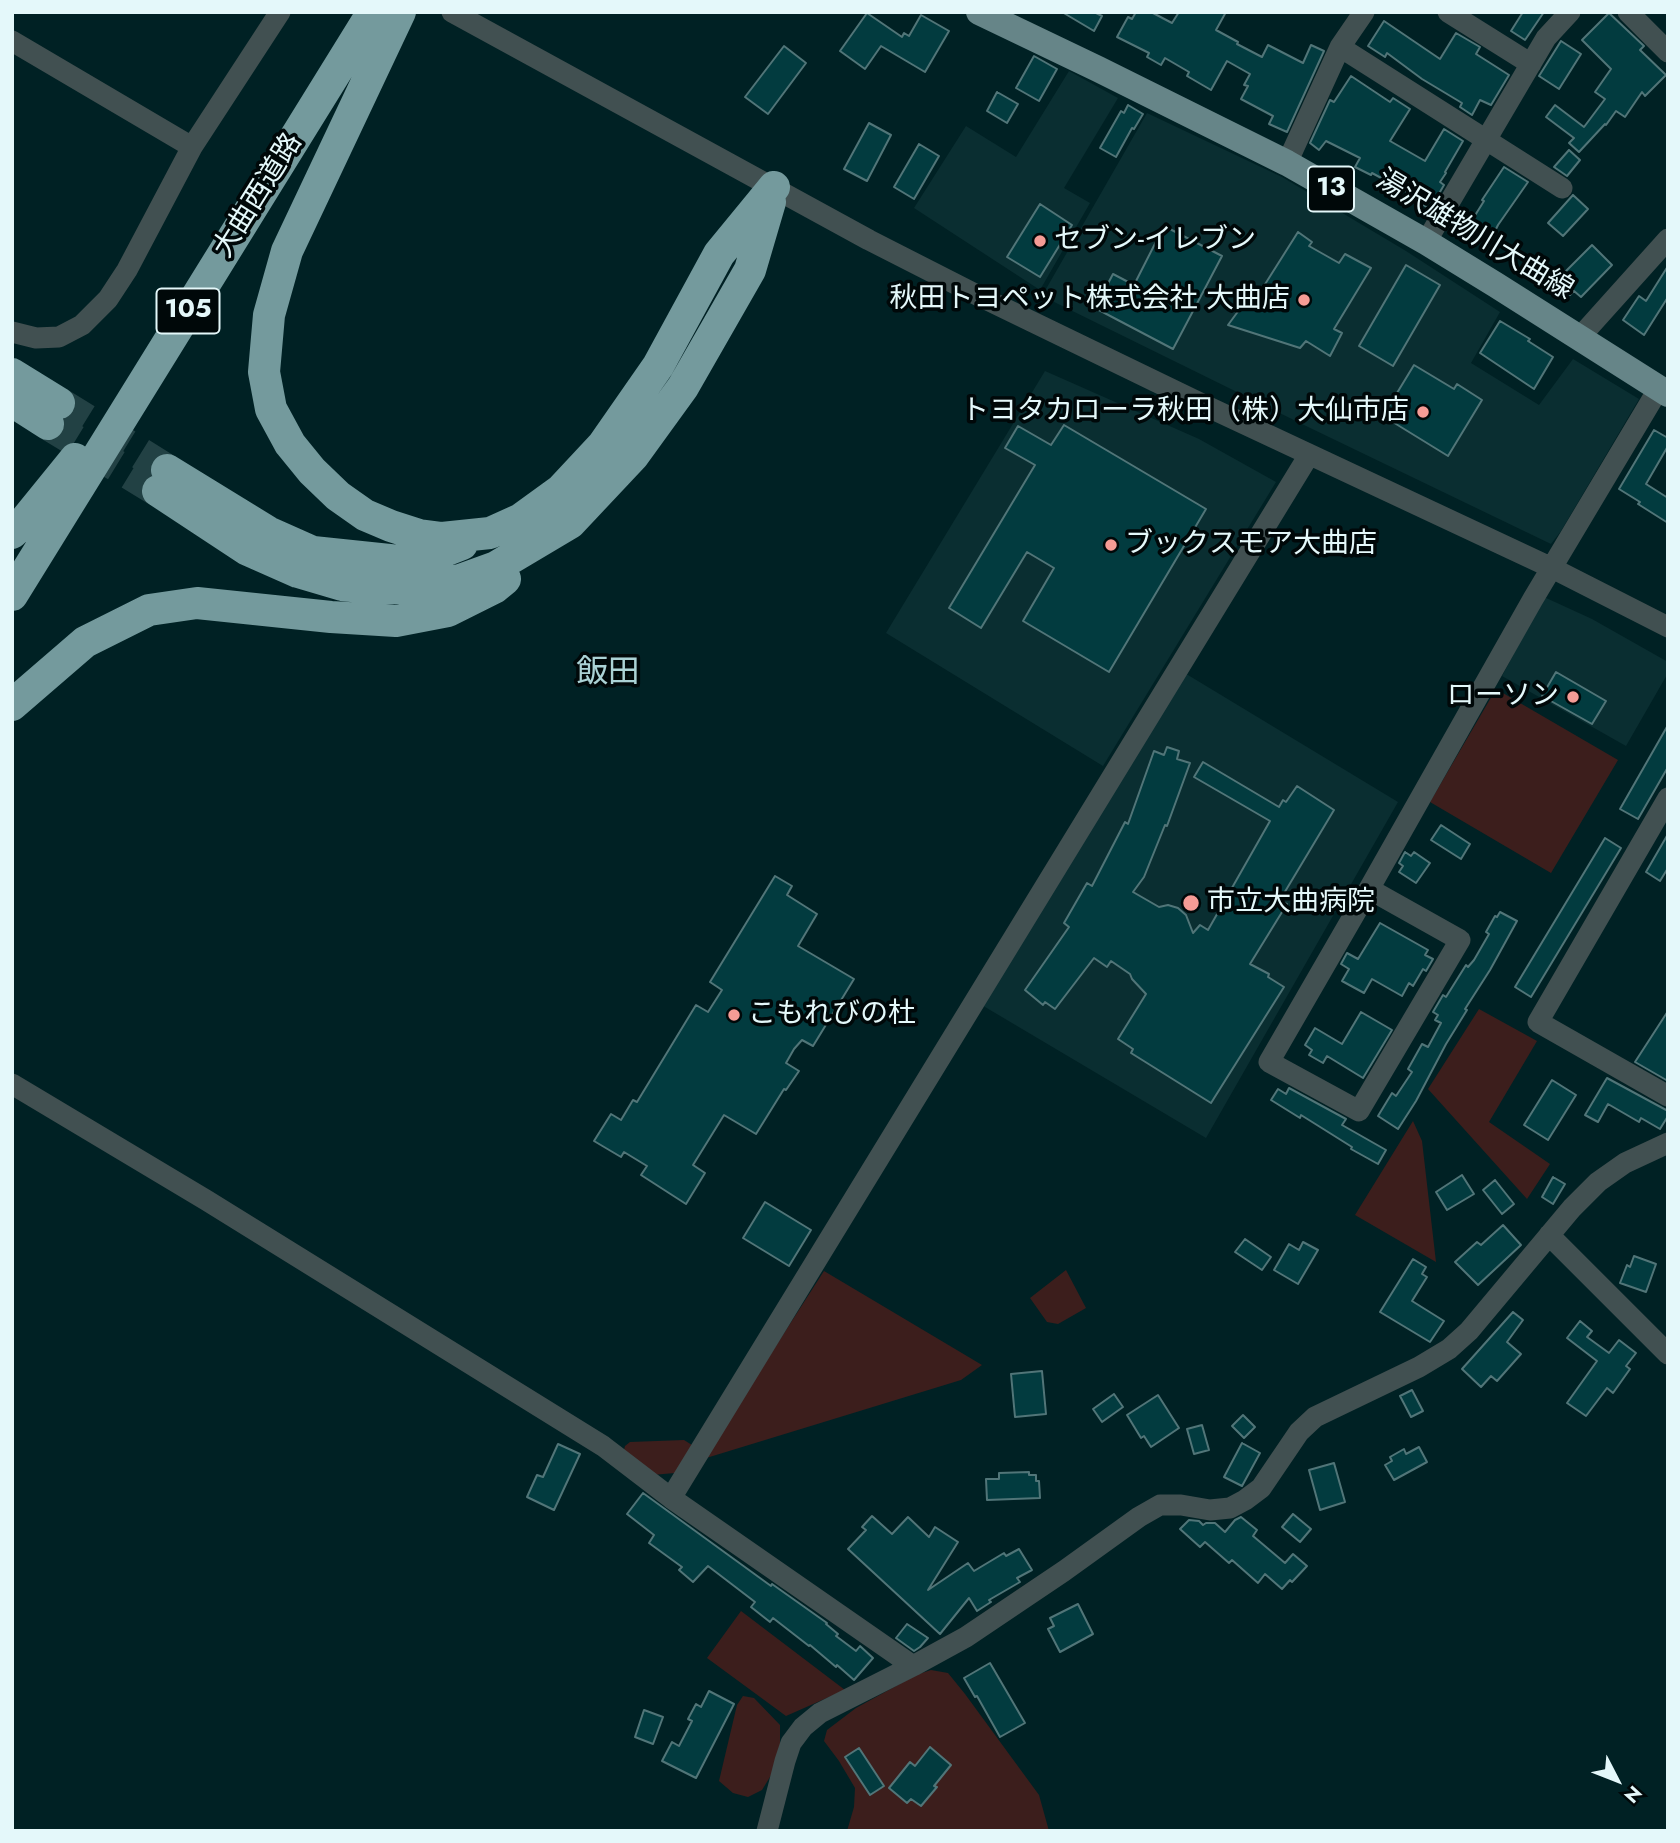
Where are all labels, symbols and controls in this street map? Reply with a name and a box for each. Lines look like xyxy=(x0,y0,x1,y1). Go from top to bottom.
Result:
street label: 大曲西道路 xyxy=(208,128,310,264)
street label: 湯沢雄物川大曲線 xyxy=(1369,164,1579,308)
road number: 13 xyxy=(1308,166,1354,212)
place label: セブン-イレブン xyxy=(1054,224,1256,258)
marker: セブン-イレブン xyxy=(1032,233,1048,249)
place label: 秋田トヨペット株式会社 大曲店 xyxy=(890,283,1290,317)
road number: 105 xyxy=(156,288,220,334)
marker: 秋田トヨペット株式会社 大曲店 xyxy=(1296,292,1312,308)
place label: トヨタカローラ秋田（株）大仙市店 xyxy=(961,395,1409,429)
marker: トヨタカローラ秋田（株）大仙市店 xyxy=(1415,404,1431,420)
place label: ブックスモア大曲店 xyxy=(1125,528,1377,562)
marker: ブックスモア大曲店 xyxy=(1103,537,1119,553)
district label: 飯田 xyxy=(576,655,640,693)
place label: ローソン xyxy=(1447,680,1559,714)
marker: ローソン xyxy=(1565,689,1581,705)
place label: 市立大曲病院 xyxy=(1207,886,1375,920)
marker: 市立大曲病院 xyxy=(1181,893,1201,913)
place label: こもれびの杜 xyxy=(748,998,916,1032)
marker: こもれびの杜 xyxy=(726,1007,742,1023)
north arrow xyxy=(1582,1745,1652,1815)
text: N xyxy=(1618,1780,1648,1809)

